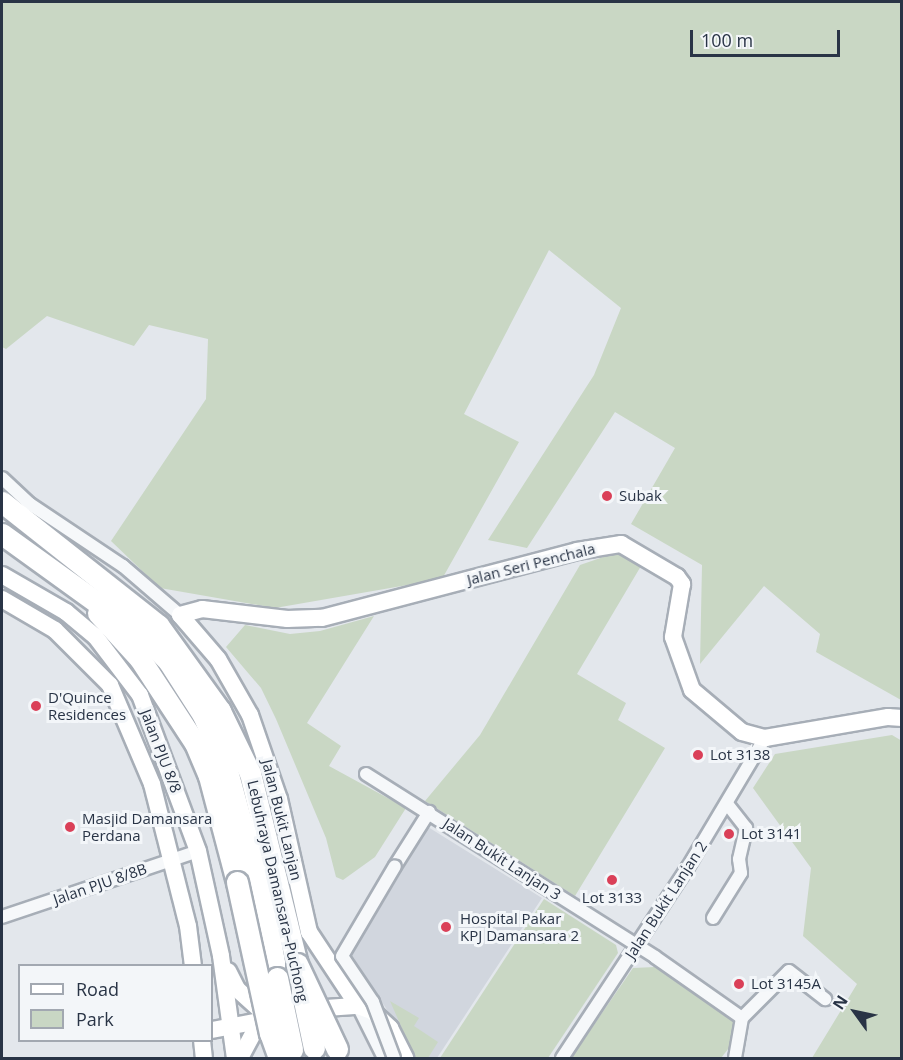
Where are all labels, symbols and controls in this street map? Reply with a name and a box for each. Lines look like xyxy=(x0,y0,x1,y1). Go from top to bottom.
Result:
scale bar xyxy=(693,18,843,56)
text: 100 m xyxy=(701,28,753,52)
place label: Subak xyxy=(619,487,662,505)
marker: Subak xyxy=(600,489,614,503)
street label: Jalan Seri Penchala xyxy=(465,539,597,589)
place label: D'Quince Residences xyxy=(48,688,126,723)
marker: D'Quince Residences xyxy=(29,699,43,713)
street label: Jalan PJU 8/8 xyxy=(137,707,185,795)
place label: Lot 3138 xyxy=(710,746,770,764)
marker: Lot 3138 xyxy=(691,748,705,762)
street label: Jalan Bukit Lanjan xyxy=(258,758,306,882)
street label: Lebuhraya Damansara–Puchong xyxy=(244,778,312,1004)
place label: Masjid Damansara Perdana xyxy=(82,809,212,844)
street label: Jalan Bukit Lanjan 3 xyxy=(440,814,564,904)
marker: Masjid Damansara Perdana xyxy=(63,820,77,834)
place label: Lot 3141 xyxy=(741,825,801,843)
marker: Lot 3141 xyxy=(722,827,736,841)
street label: Jalan Bukit Lanjan 2 xyxy=(621,838,711,962)
street label: Jalan PJU 8/8B xyxy=(51,860,149,908)
marker: Lot 3133 xyxy=(605,873,619,887)
place label: Lot 3133 xyxy=(582,889,642,907)
place label: Hospital Pakar KPJ Damansara 2 xyxy=(460,909,579,944)
marker: Hospital Pakar KPJ Damansara 2 xyxy=(437,918,455,936)
legend xyxy=(18,964,213,1042)
place label: Lot 3145A xyxy=(751,975,821,993)
text: Road xyxy=(76,977,119,1001)
marker: Lot 3145A xyxy=(732,977,746,991)
north arrow xyxy=(825,982,885,1042)
text: N xyxy=(827,991,853,1014)
text: Park xyxy=(76,1007,114,1031)

